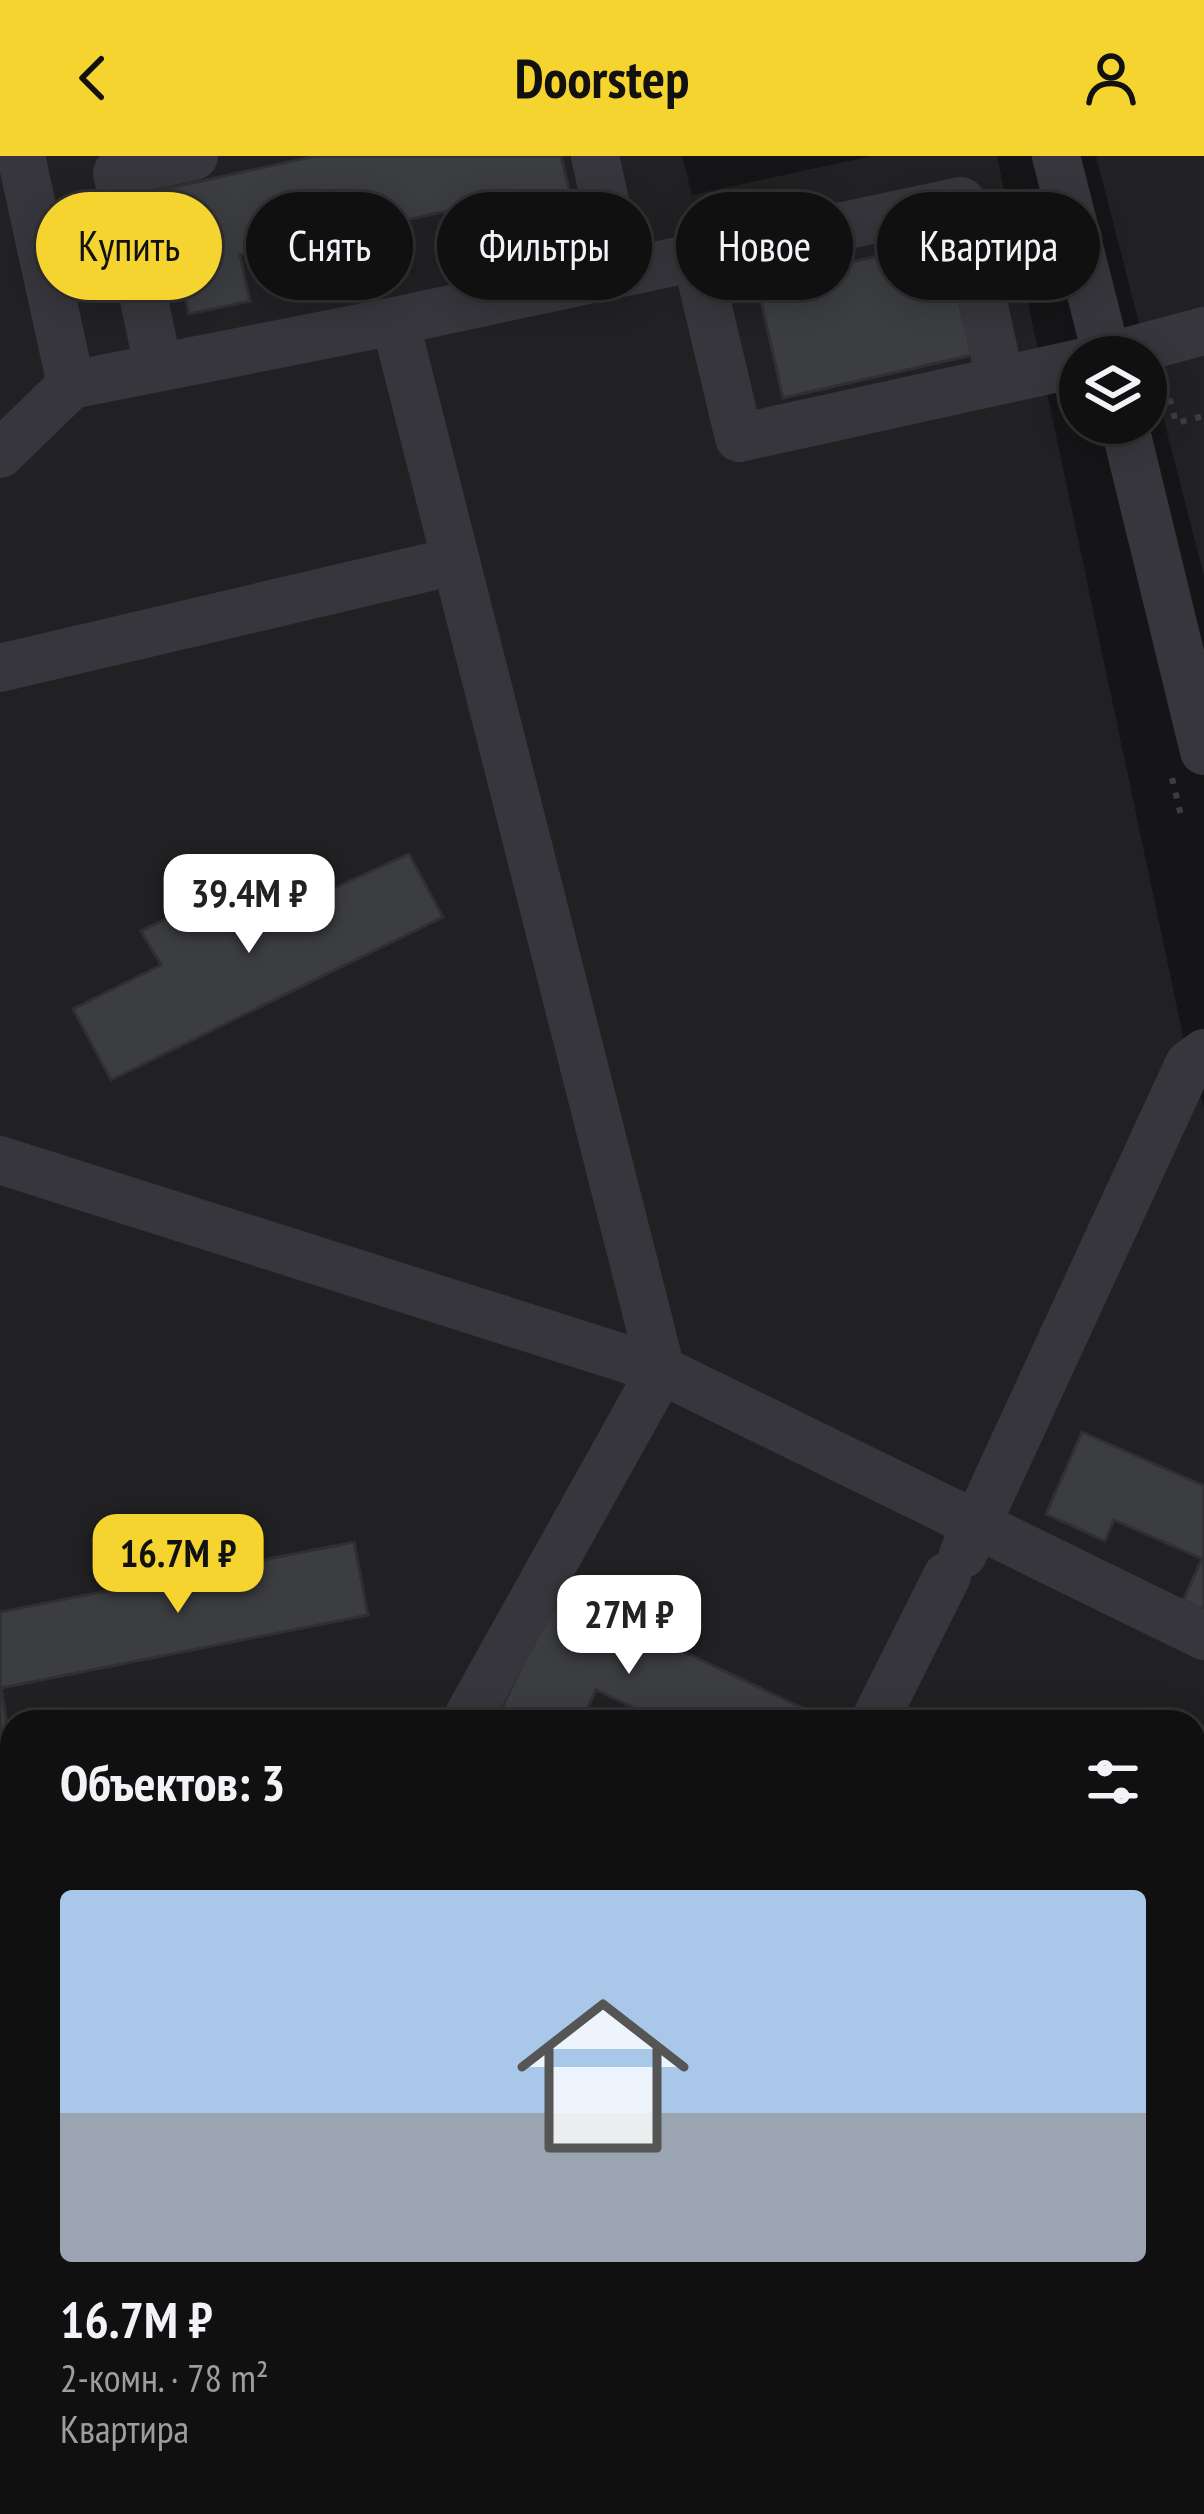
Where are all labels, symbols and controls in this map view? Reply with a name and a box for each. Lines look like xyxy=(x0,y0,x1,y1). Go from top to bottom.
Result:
text: Doorstep xyxy=(515,43,689,113)
icon: back xyxy=(60,45,126,111)
icon: person xyxy=(1078,45,1144,111)
chip: Купить xyxy=(36,192,222,300)
chip: Снять xyxy=(246,192,413,300)
chip: Фильтры xyxy=(437,192,652,300)
chip: Новое xyxy=(676,192,853,300)
chip: Квартира xyxy=(877,192,1100,300)
map controls xyxy=(1059,336,1167,444)
button: layers xyxy=(1059,336,1167,444)
pin: 39.4M ₽ xyxy=(138,854,360,956)
text: 39.4M ₽ xyxy=(191,867,307,918)
pin: 16.7M ₽ xyxy=(67,1514,289,1616)
text: 16.7M ₽ xyxy=(120,1527,236,1578)
pin: 27M ₽ xyxy=(545,1575,713,1677)
text: 27M ₽ xyxy=(584,1588,674,1639)
text: Объектов: 3 xyxy=(60,1749,285,1815)
icon: filters xyxy=(1080,1749,1146,1815)
icon: home xyxy=(495,1968,711,2184)
text: 16.7M ₽ xyxy=(60,2286,213,2352)
text: 2-комн. · 78 m² xyxy=(60,2352,269,2403)
text: Квартира xyxy=(60,2403,189,2454)

